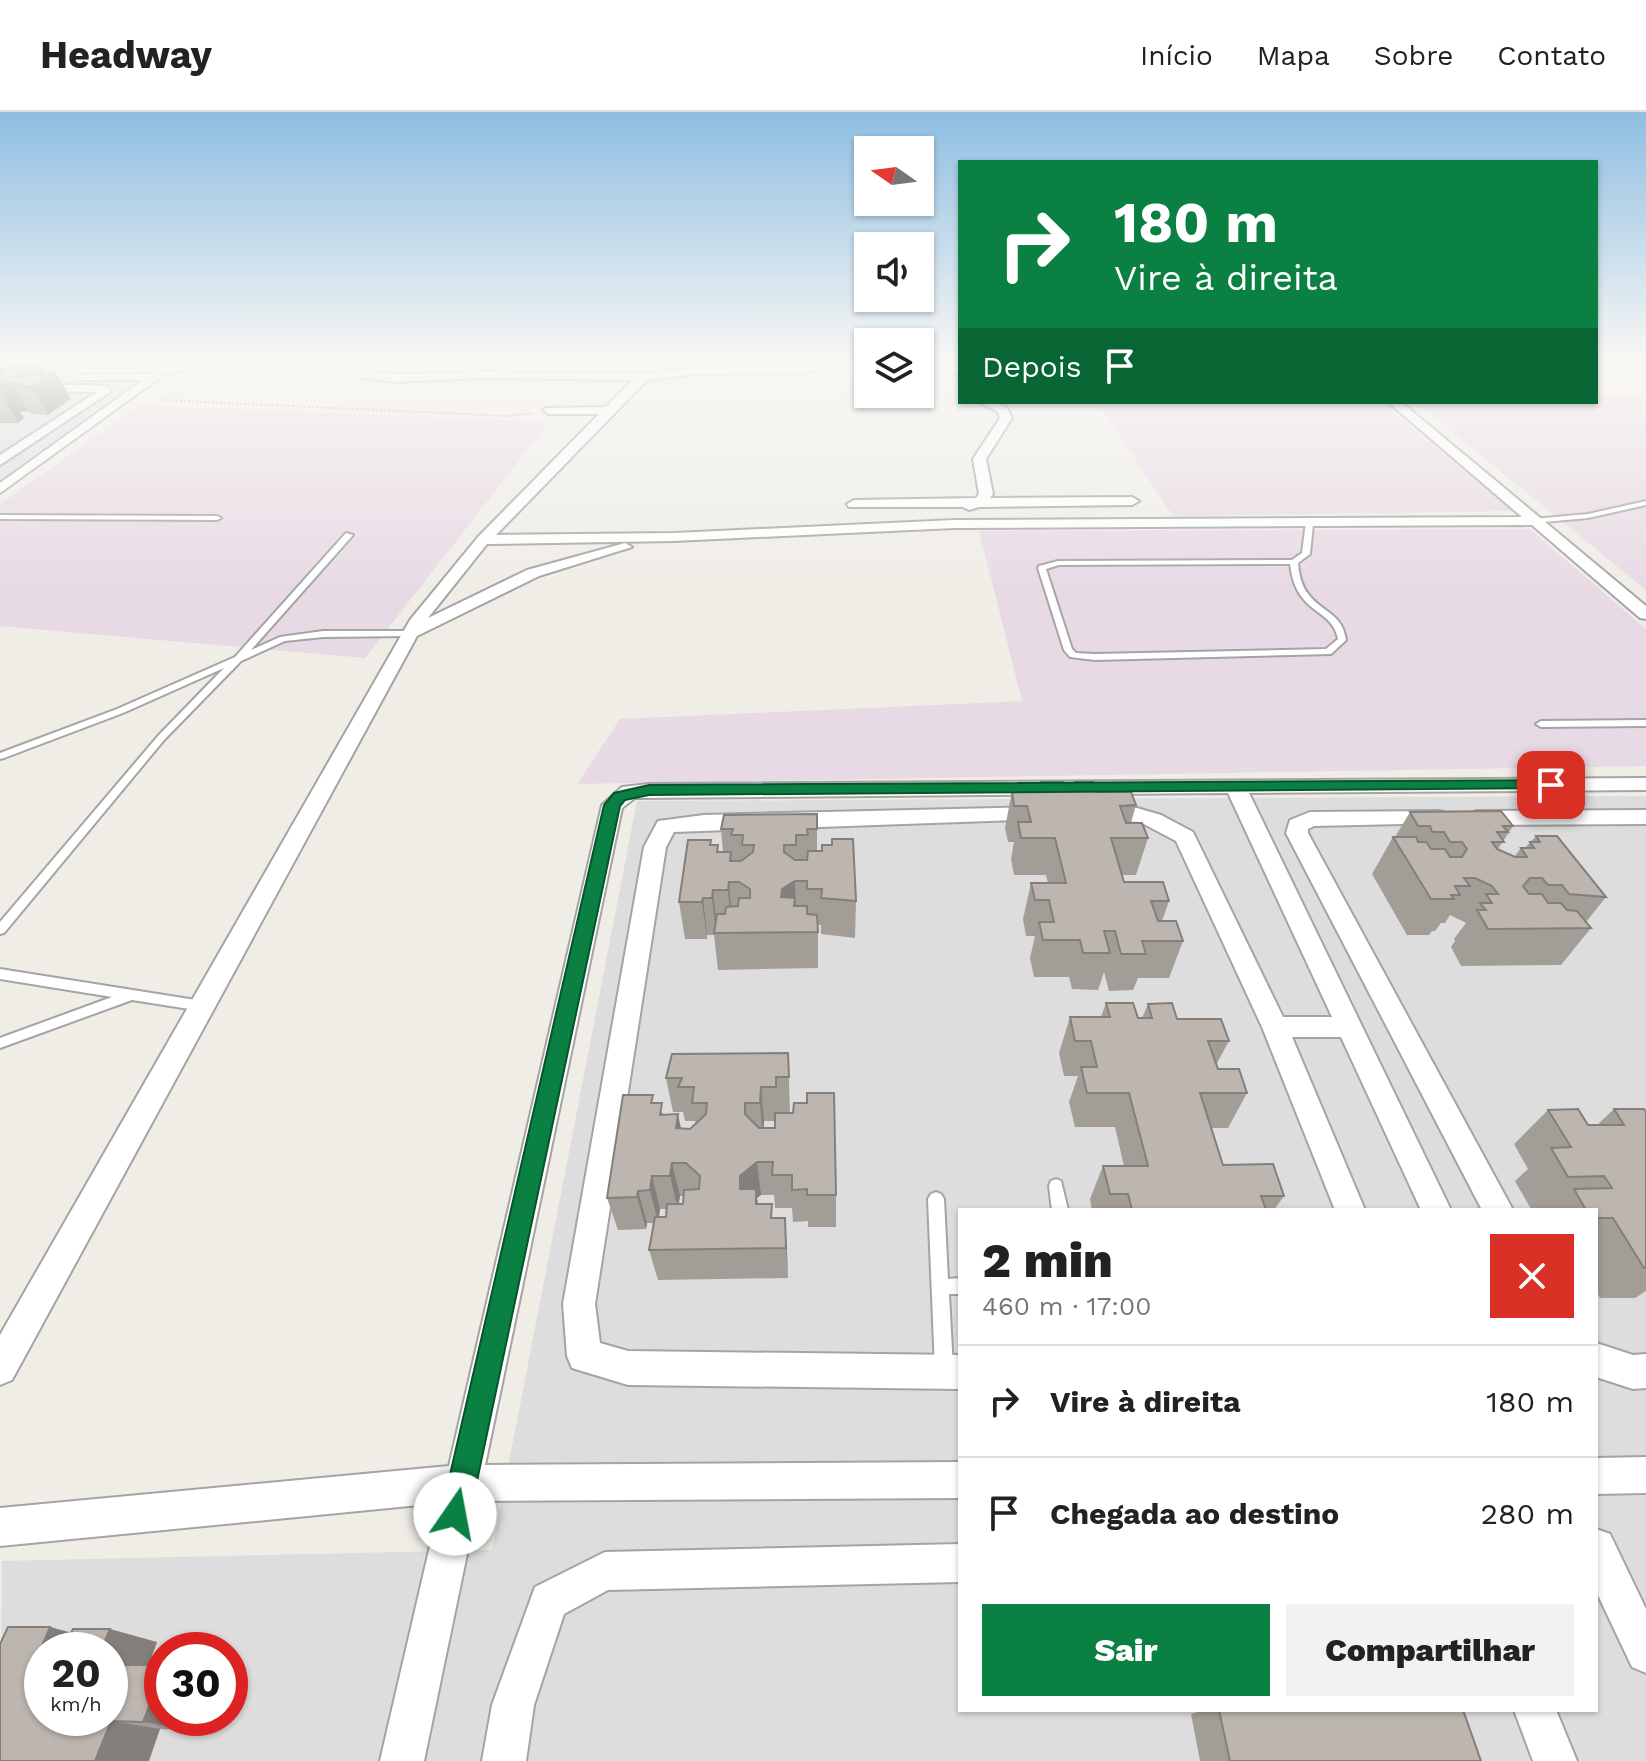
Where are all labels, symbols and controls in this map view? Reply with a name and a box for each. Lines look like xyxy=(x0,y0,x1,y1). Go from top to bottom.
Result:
text: Headway xyxy=(40,33,212,77)
text: Início xyxy=(1140,39,1213,72)
text: Mapa xyxy=(1257,39,1330,72)
text: Sobre xyxy=(1374,39,1453,72)
text: Contato xyxy=(1497,39,1606,72)
north arrow xyxy=(854,136,934,216)
map controls xyxy=(854,136,934,408)
text: 180 m xyxy=(1114,190,1278,256)
icon: right xyxy=(982,192,1086,296)
button: sound xyxy=(854,232,934,312)
text: Vire à direita xyxy=(1114,257,1338,299)
button: layers xyxy=(854,328,934,408)
icon: arrive xyxy=(1098,344,1142,388)
text: Depois xyxy=(982,349,1082,384)
pin xyxy=(1517,751,1585,819)
icon: arrive xyxy=(1529,763,1573,807)
text: 2 min xyxy=(982,1232,1113,1289)
button: close xyxy=(1490,1234,1574,1318)
text: 460 m · 17:00 xyxy=(982,1291,1151,1321)
icon: right xyxy=(982,1379,1026,1423)
text: Vire à direita xyxy=(1050,1384,1241,1419)
text: 180 m xyxy=(1486,1384,1574,1419)
position arrow xyxy=(413,1472,497,1556)
icon: arrive xyxy=(982,1491,1026,1535)
text: Chegada ao destino xyxy=(1050,1496,1339,1531)
text: 280 m xyxy=(1481,1496,1574,1531)
button: Sair xyxy=(982,1604,1270,1696)
button: Compartilhar xyxy=(1286,1604,1574,1696)
speed limit sign: 30 xyxy=(144,1632,248,1736)
text: 20 xyxy=(51,1650,101,1697)
text: km/h xyxy=(50,1692,102,1716)

